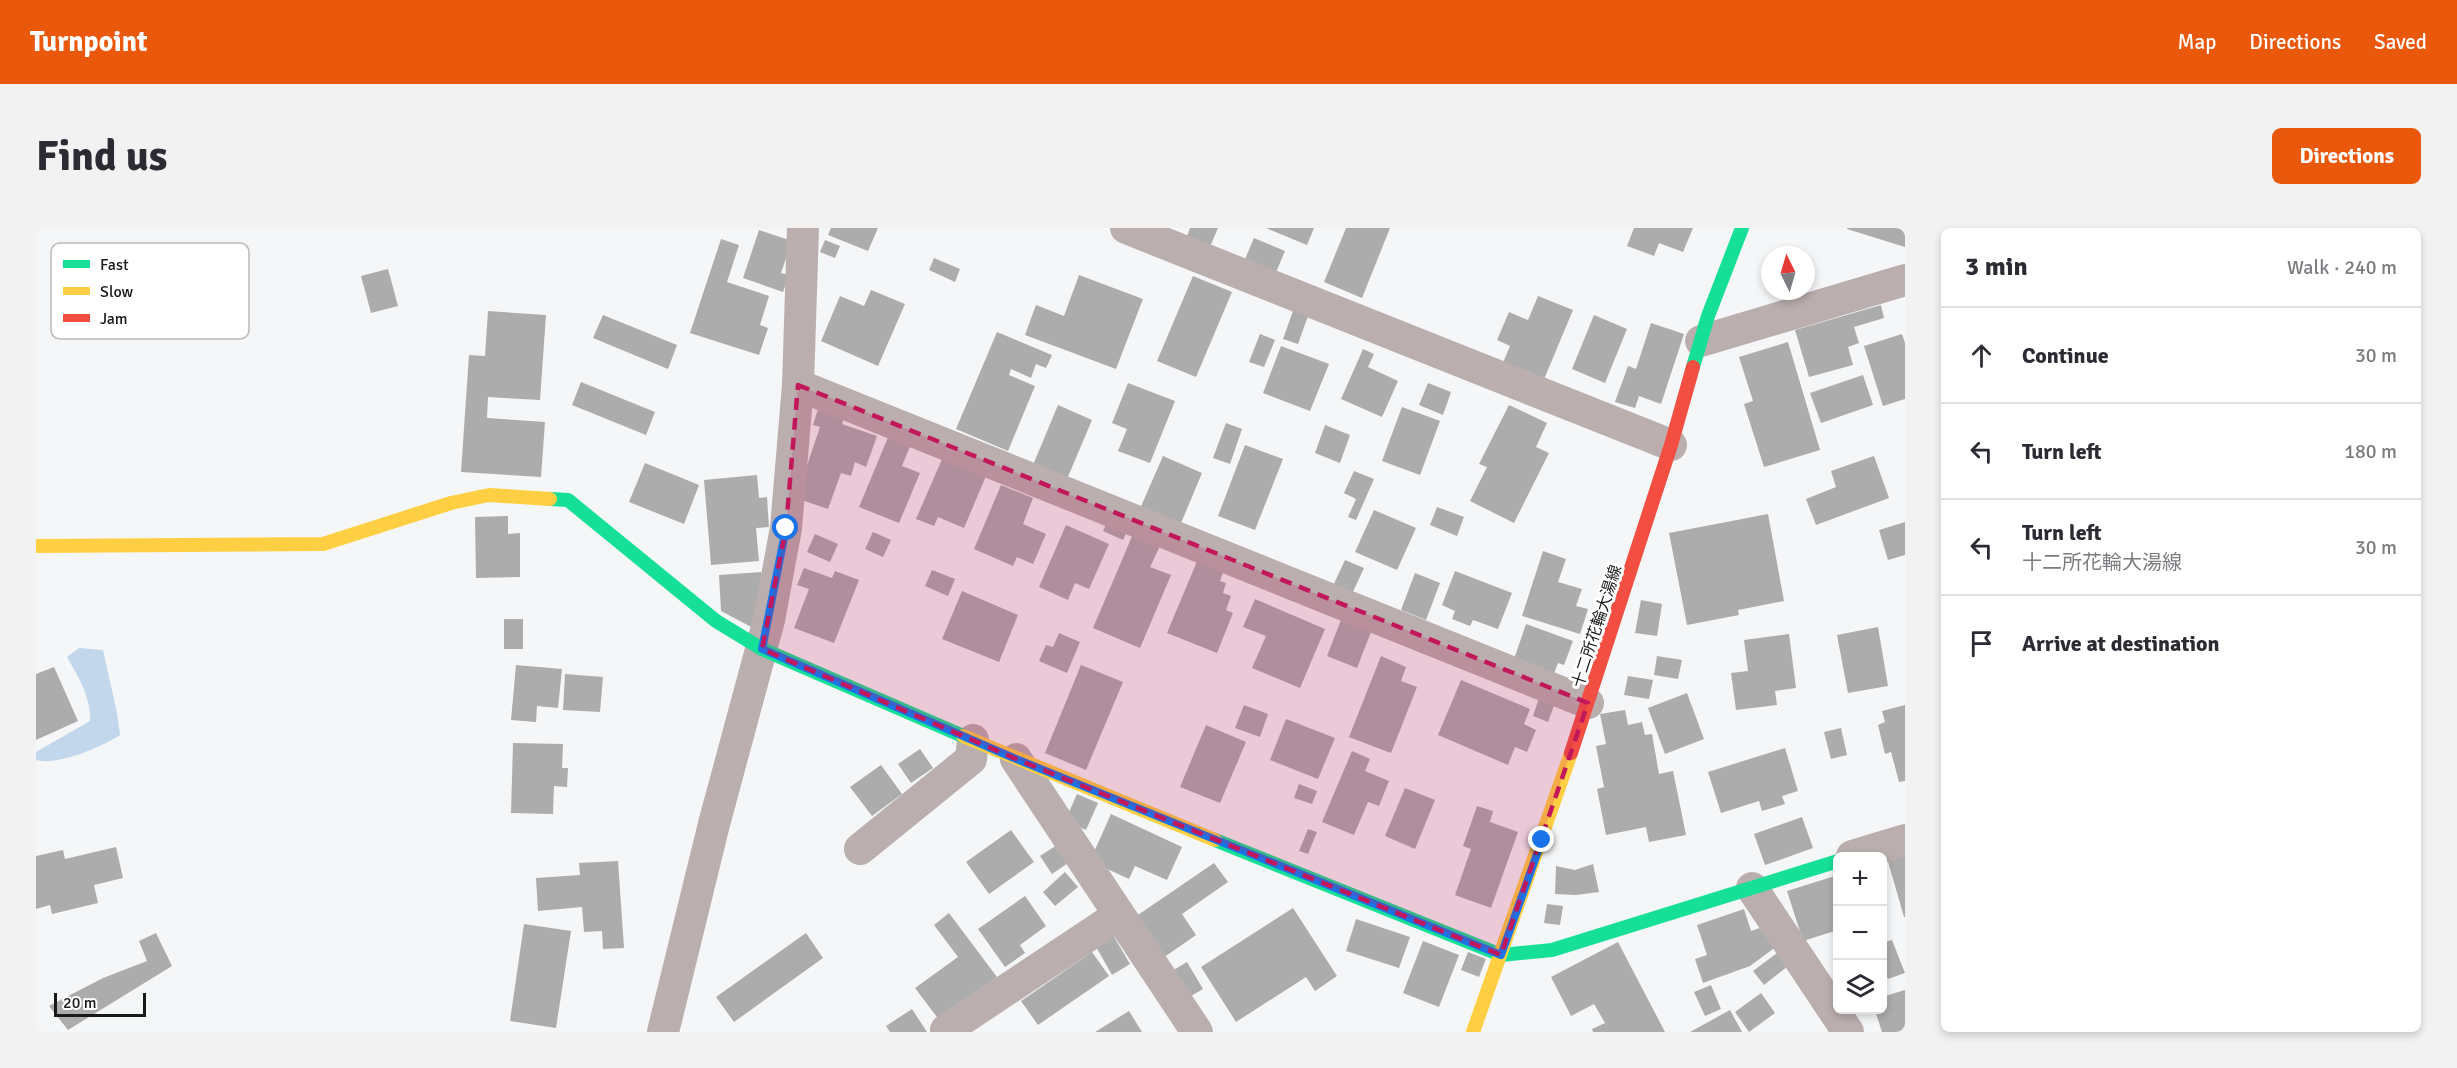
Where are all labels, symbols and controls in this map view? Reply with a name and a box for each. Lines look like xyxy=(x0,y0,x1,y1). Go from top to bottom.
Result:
text: Turnpoint xyxy=(30,25,147,59)
text: Map xyxy=(2178,29,2216,55)
text: Directions xyxy=(2249,29,2341,55)
text: Saved xyxy=(2374,29,2427,55)
button: Directions xyxy=(2272,128,2421,184)
text: Find us xyxy=(36,131,167,182)
legend xyxy=(51,243,249,339)
north arrow xyxy=(1761,246,1815,300)
text: 3 min xyxy=(1965,251,2028,283)
text: Fast xyxy=(100,255,129,275)
text: Walk · 240 m xyxy=(2287,255,2397,280)
text: Slow xyxy=(100,282,134,302)
text: Jam xyxy=(100,309,128,329)
icon: ahead xyxy=(1965,339,1998,372)
text: Continue xyxy=(2022,342,2109,369)
text: 30 m xyxy=(2355,343,2397,368)
icon: left xyxy=(1965,435,1998,468)
text: Turn left xyxy=(2022,438,2102,465)
text: 180 m xyxy=(2344,439,2397,464)
route start xyxy=(772,514,798,540)
text: Turn left xyxy=(2022,519,2102,546)
icon: left xyxy=(1965,531,1998,564)
text: 30 m xyxy=(2355,535,2397,560)
text: 十二所花輪大湯線 xyxy=(2022,550,2182,575)
street label: 十二所花輪大湯線 xyxy=(1568,562,1626,690)
icon: arrive xyxy=(1965,627,1998,660)
text: Arrive at destination xyxy=(2022,630,2219,657)
route end xyxy=(1528,826,1554,852)
map controls xyxy=(1833,852,1887,1014)
button: + xyxy=(1833,852,1887,906)
button: − xyxy=(1833,906,1887,960)
button: layers xyxy=(1833,960,1887,1014)
scale bar xyxy=(54,990,146,1018)
text: 20 m xyxy=(63,993,97,1013)

